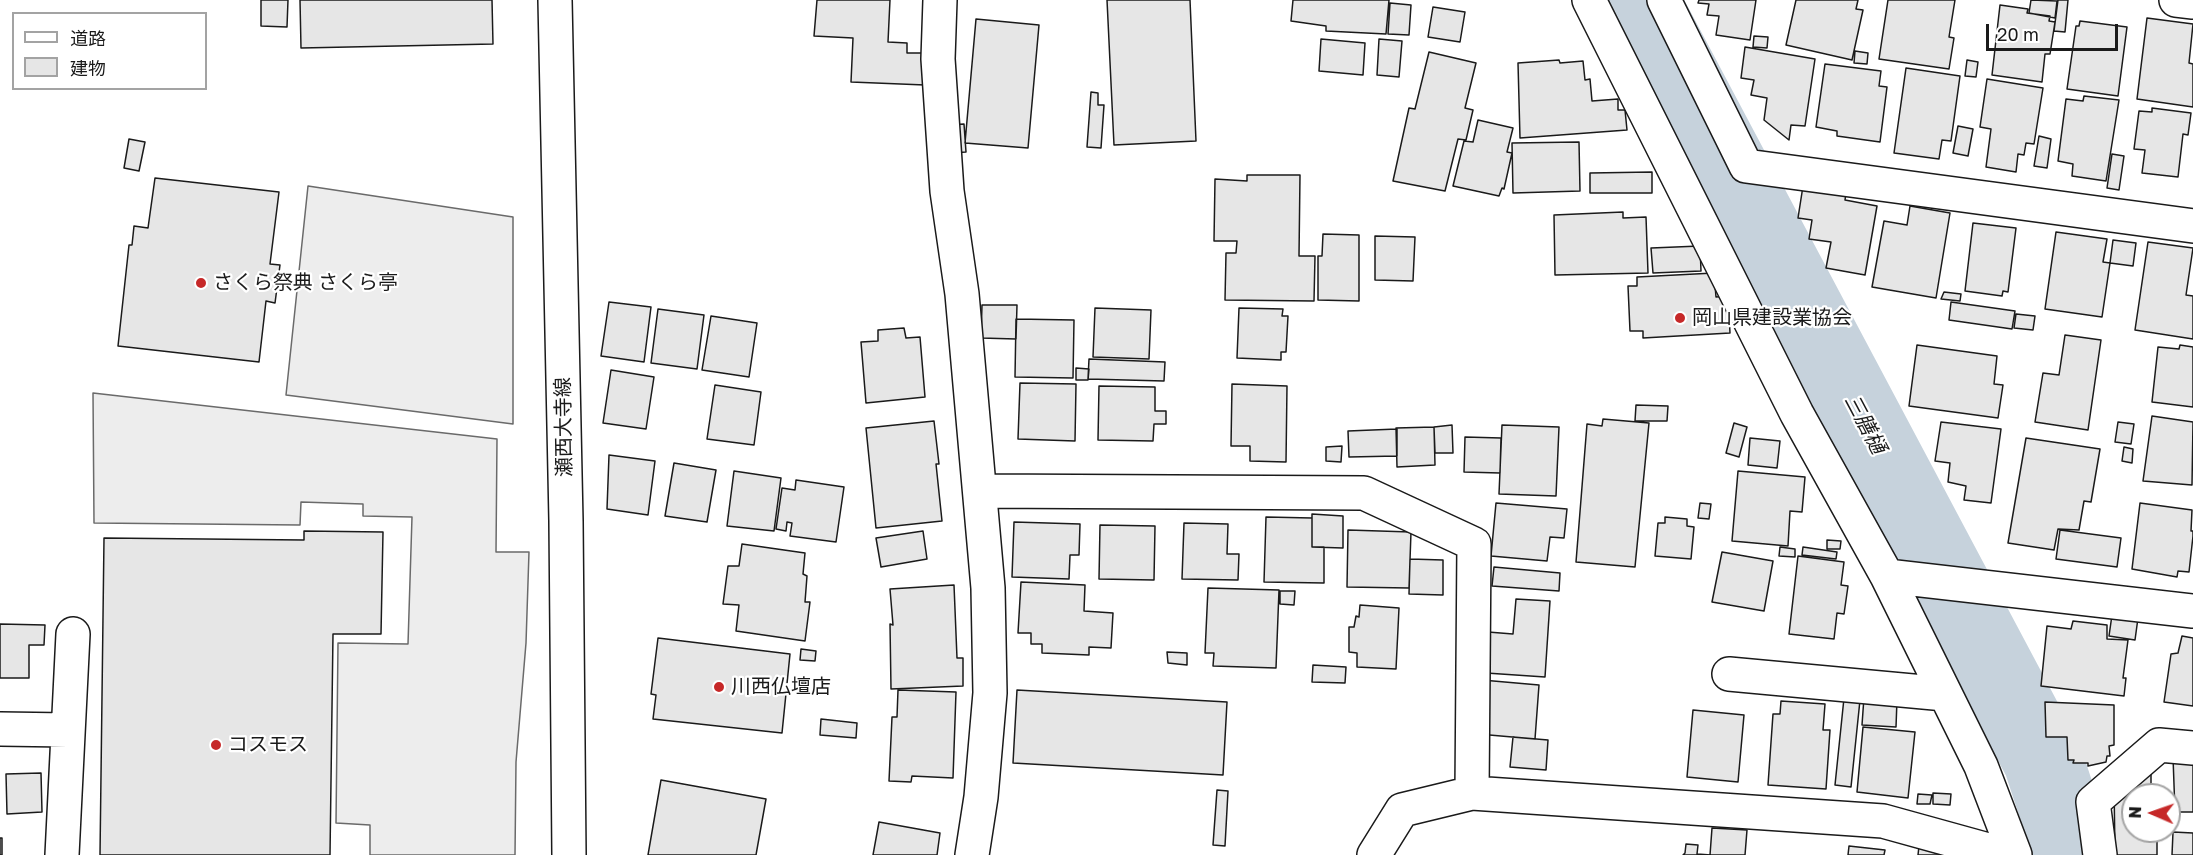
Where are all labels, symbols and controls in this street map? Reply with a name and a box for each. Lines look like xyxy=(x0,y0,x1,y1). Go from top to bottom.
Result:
legend xyxy=(12,12,207,90)
scale bar xyxy=(1989,12,2121,50)
text: 20 m xyxy=(1997,23,2039,45)
text: 道路 xyxy=(70,27,106,49)
text: 建物 xyxy=(70,57,106,79)
place label: さくら祭典 さくら亭 xyxy=(213,271,398,295)
marker: さくら祭典 さくら亭 xyxy=(194,276,208,290)
place label: 岡山県建設業協会 xyxy=(1692,306,1852,330)
marker: 岡山県建設業協会 xyxy=(1673,311,1687,325)
street label: 瀬西大寺線 xyxy=(551,377,577,477)
water label: 三膳樋 xyxy=(1839,390,1891,458)
place label: 川西仏壇店 xyxy=(731,675,831,699)
marker: 川西仏壇店 xyxy=(712,680,726,694)
place label: コスモス xyxy=(228,733,308,757)
marker: コスモス xyxy=(209,738,223,752)
north arrow xyxy=(2121,783,2181,843)
text: N xyxy=(2125,806,2145,819)

